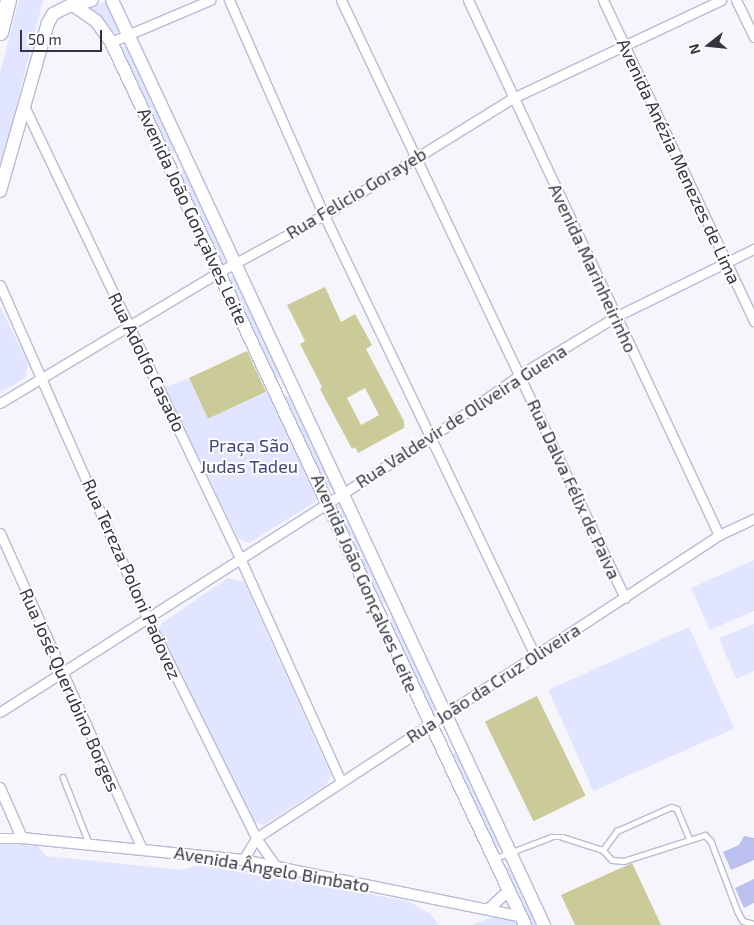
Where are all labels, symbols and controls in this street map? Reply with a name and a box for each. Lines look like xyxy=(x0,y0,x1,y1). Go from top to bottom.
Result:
scale bar xyxy=(22,20,105,52)
north arrow xyxy=(684,20,734,70)
text: 50 m xyxy=(28,30,62,48)
street label: Avenida Anézia Menezes de Lima xyxy=(612,35,746,287)
text: N xyxy=(685,42,704,56)
street label: Avenida João Gonçalves Leite xyxy=(133,104,253,328)
street label: Rua Felicio Gorayeb xyxy=(282,143,430,243)
street label: Avenida Marinheirinho xyxy=(544,180,642,356)
street label: Rua Adolfo Casado xyxy=(104,289,190,435)
street label: Rua Valdevir de Oliveira Guena xyxy=(351,339,571,493)
street label: Rua Dalva Félix de Paiva xyxy=(523,396,625,582)
park label: Praça São Judas Tadeu xyxy=(200,435,298,478)
street label: Avenida João Gonçalves Leite xyxy=(307,470,423,696)
street label: Rua Tereza Poloni Padovez xyxy=(78,475,186,683)
street label: Rua José Querubino Borges xyxy=(15,585,125,795)
street label: Rua João da Cruz Oliveira xyxy=(402,619,584,747)
street label: Avenida Ângelo Bimbato xyxy=(172,841,372,897)

